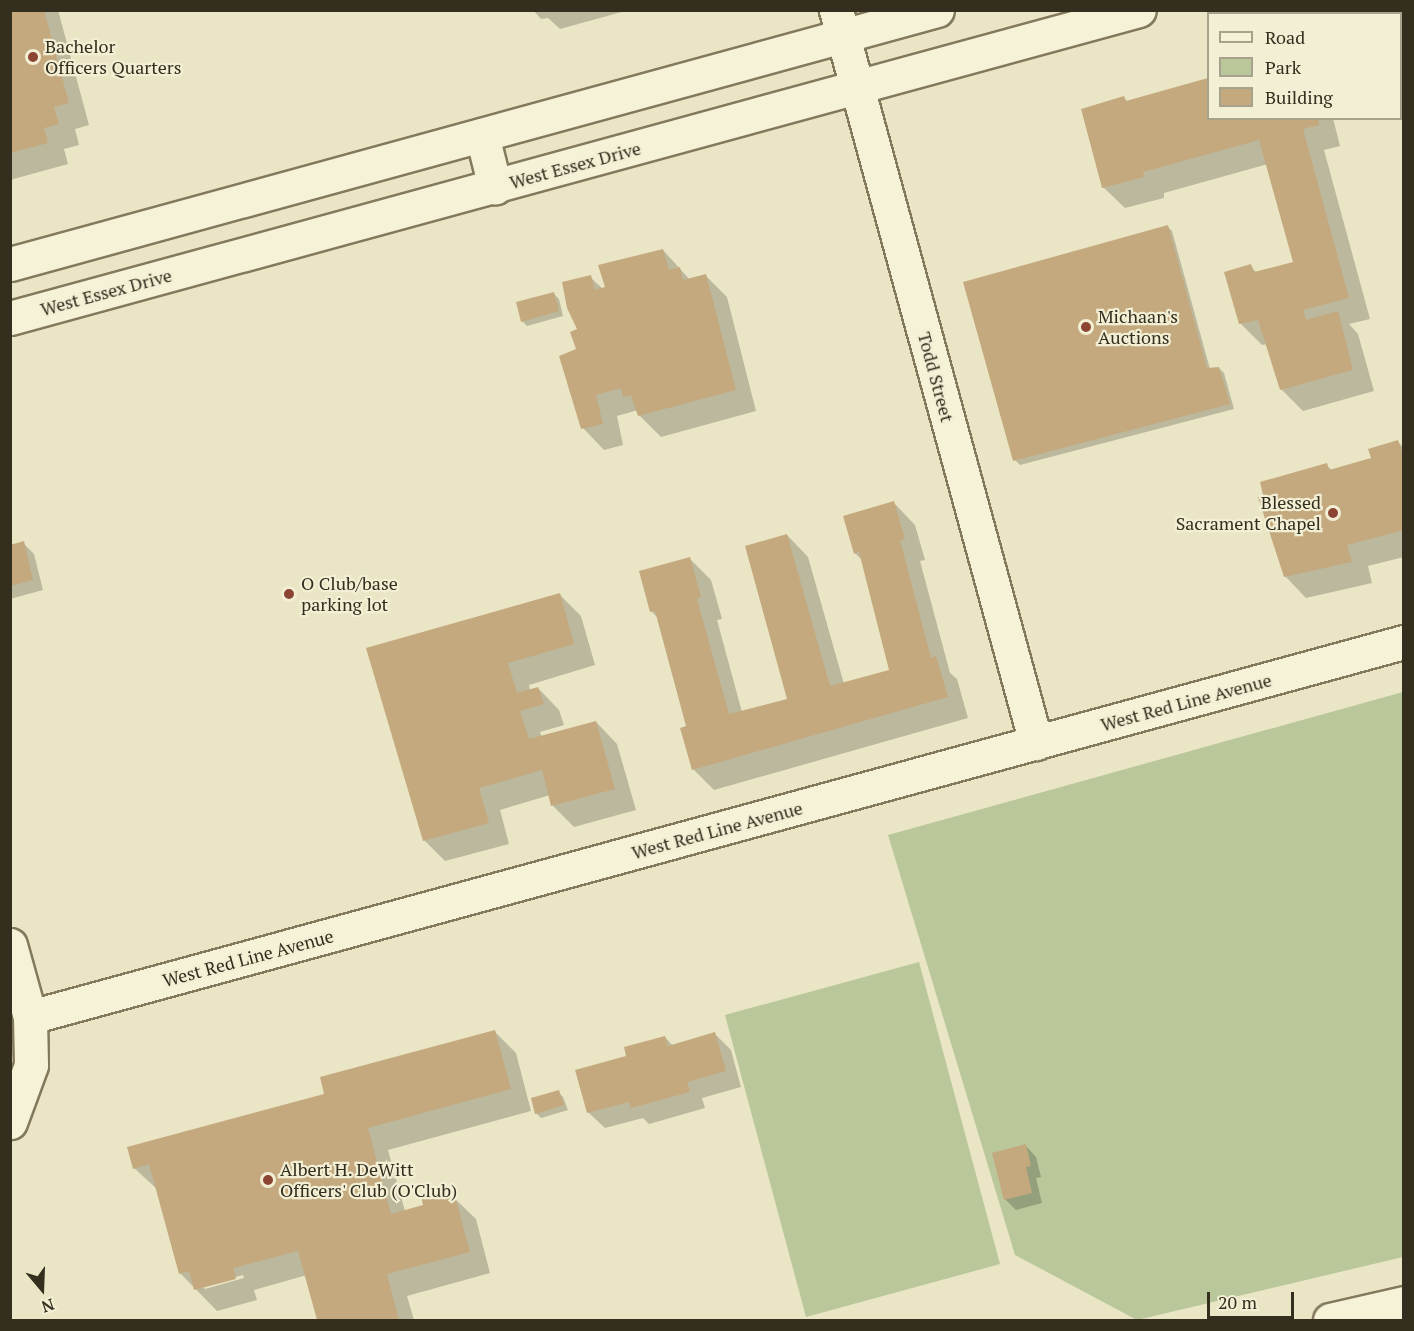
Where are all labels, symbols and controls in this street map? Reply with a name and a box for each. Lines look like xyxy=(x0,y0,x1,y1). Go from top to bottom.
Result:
legend xyxy=(1207,12,1402,120)
text: Road xyxy=(1265,25,1305,49)
place label: Bachelor Officers Quarters xyxy=(45,36,182,78)
marker: Bachelor Officers Quarters xyxy=(26,50,40,64)
text: Park xyxy=(1265,55,1301,79)
text: Building xyxy=(1265,85,1333,109)
street label: West Essex Drive xyxy=(507,137,643,193)
street label: West Essex Drive xyxy=(38,264,174,320)
place label: Michaan's Auctions xyxy=(1098,306,1178,348)
marker: Michaan's Auctions xyxy=(1079,320,1093,334)
street label: Todd Street xyxy=(914,330,958,424)
place label: Blessed Sacrament Chapel xyxy=(1176,492,1321,534)
marker: Blessed Sacrament Chapel xyxy=(1326,506,1340,520)
place label: O Club/base parking lot xyxy=(301,573,398,616)
marker: O Club/base parking lot xyxy=(282,587,296,601)
street label: West Red Line Avenue xyxy=(1098,669,1274,735)
street label: West Red Line Avenue xyxy=(629,797,805,863)
street label: West Red Line Avenue xyxy=(160,925,336,991)
place label: Albert H. DeWitt Officers' Club (O'Club) xyxy=(280,1159,458,1202)
marker: Albert H. DeWitt Officers' Club (O'Club) xyxy=(261,1173,275,1187)
north arrow xyxy=(12,1259,72,1319)
scale bar xyxy=(1210,1280,1297,1318)
text: 20 m xyxy=(1218,1290,1257,1314)
text: N xyxy=(39,1294,57,1318)

